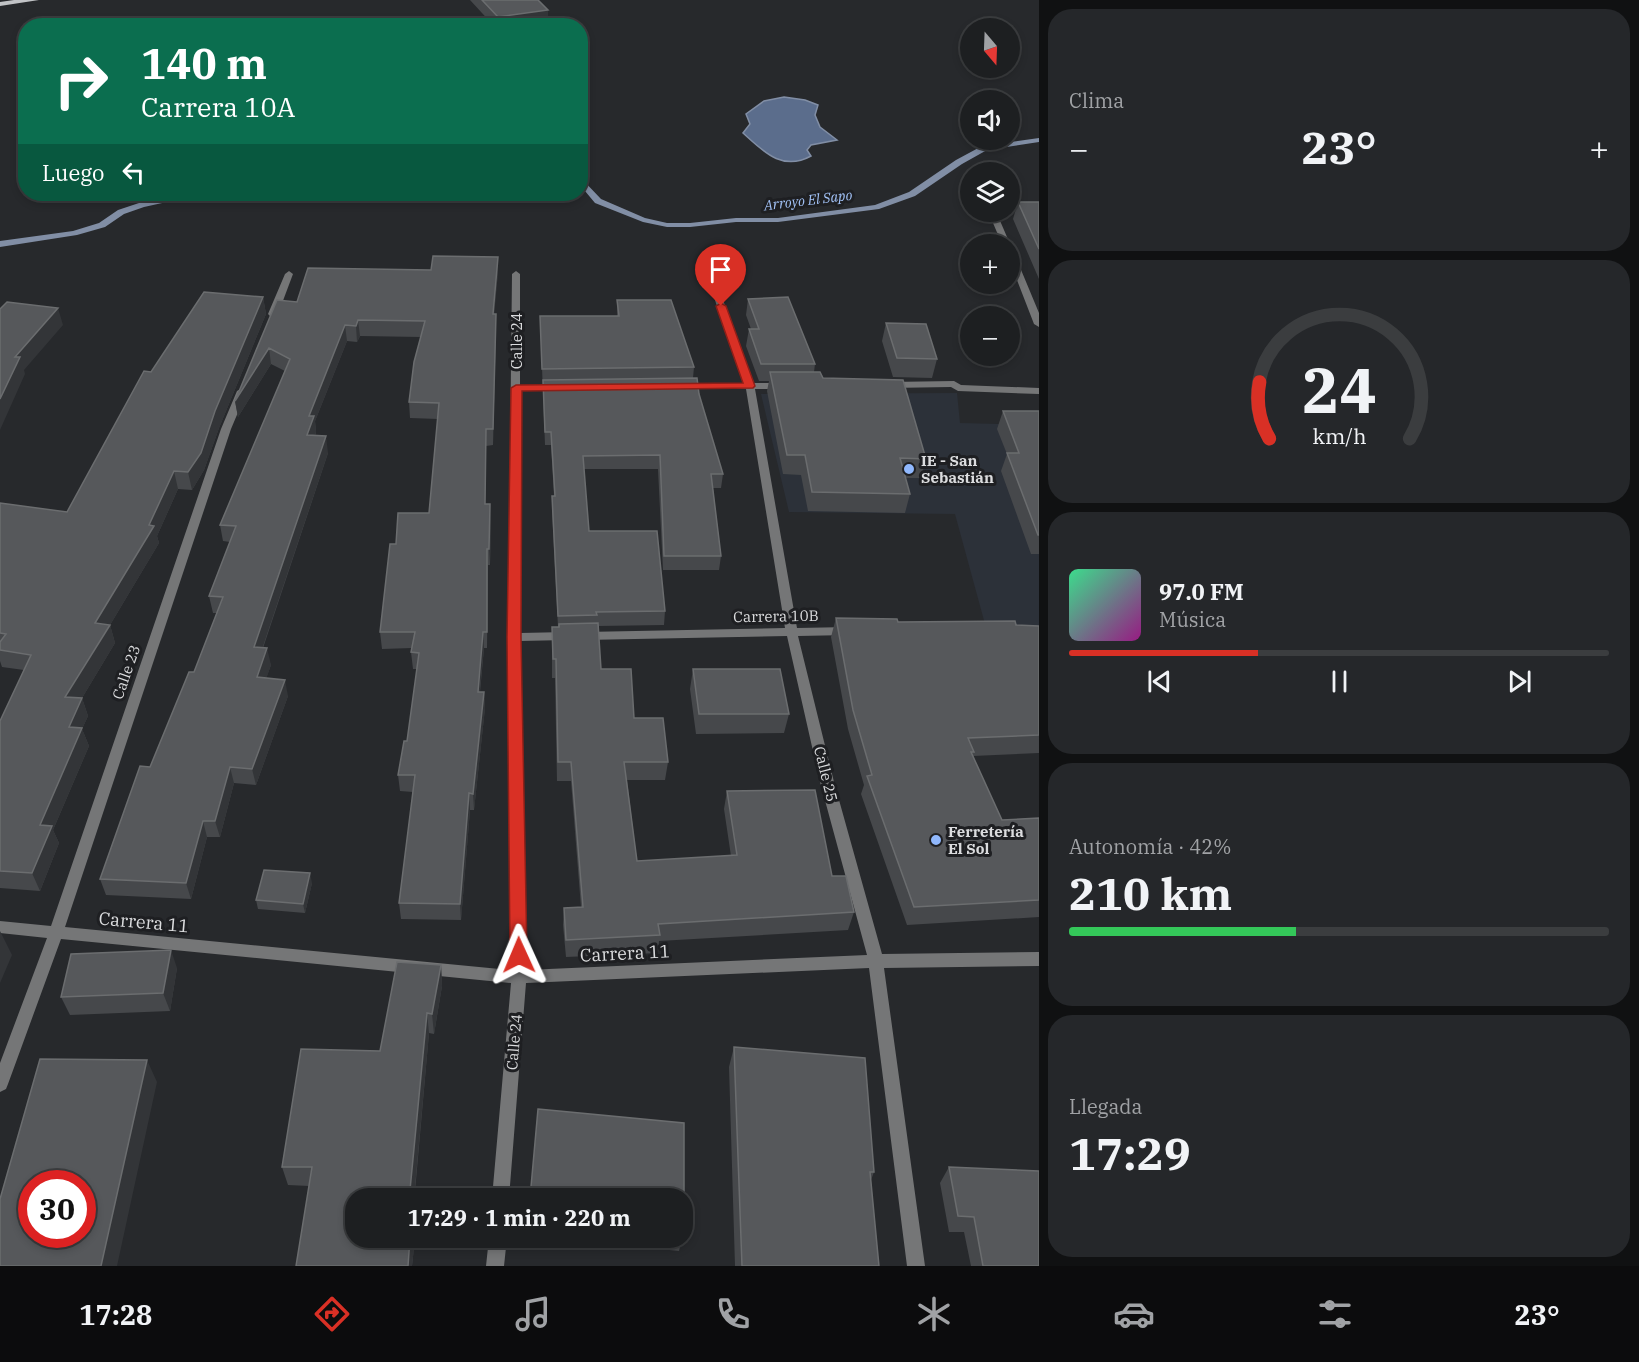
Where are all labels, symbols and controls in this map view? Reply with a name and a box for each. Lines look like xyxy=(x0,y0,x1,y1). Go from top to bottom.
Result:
north arrow xyxy=(960,18,1020,78)
map controls xyxy=(960,18,1020,366)
text: 140 m xyxy=(141,36,267,91)
icon: right xyxy=(42,42,120,120)
text: Clima xyxy=(1069,87,1124,114)
text: Carrera 10A xyxy=(141,89,295,124)
button: sound xyxy=(960,90,1020,150)
text: 23° xyxy=(1301,118,1377,176)
text: − xyxy=(1069,127,1089,170)
text: + xyxy=(1589,127,1609,170)
icon: left xyxy=(117,156,150,189)
text: Luego xyxy=(42,158,105,187)
button: layers xyxy=(960,162,1020,222)
water label: Arroyo El Sapo xyxy=(762,186,853,214)
button: + xyxy=(960,234,1020,294)
pin xyxy=(695,244,746,306)
icon: arrive xyxy=(704,253,737,286)
button: − xyxy=(960,306,1020,366)
street label: Calle 24 xyxy=(507,313,526,369)
text: 24 xyxy=(1302,349,1376,430)
text: km/h xyxy=(1312,422,1366,450)
place label: IE - San Sebastián xyxy=(921,451,994,487)
marker: IE - San Sebastián xyxy=(902,462,916,476)
text: 97.0 FM xyxy=(1159,577,1244,606)
street label: Carrera 10B xyxy=(733,606,819,626)
text: Música xyxy=(1159,606,1226,633)
street label: Calle 23 xyxy=(108,642,144,702)
icon: previous xyxy=(1143,665,1176,698)
icon: pause xyxy=(1323,665,1356,698)
icon: next xyxy=(1503,665,1536,698)
street label: Calle 25 xyxy=(810,744,842,804)
place label: Ferretería El Sol xyxy=(948,822,1024,858)
marker: Ferretería El Sol xyxy=(929,833,943,847)
text: Autonomía · 42% xyxy=(1069,833,1231,860)
text: 210 km xyxy=(1069,864,1232,922)
street label: Carrera 11 xyxy=(98,907,190,937)
position arrow xyxy=(487,923,551,987)
street label: Carrera 11 xyxy=(579,939,671,967)
street label: Calle 24 xyxy=(502,1013,526,1071)
text: Llegada xyxy=(1069,1093,1142,1120)
text: 17:29 xyxy=(1069,1124,1191,1182)
speed limit sign: 30 xyxy=(18,1170,96,1248)
text: 17:29 · 1 min · 220 m xyxy=(407,1203,631,1232)
icon: directions xyxy=(311,1293,353,1335)
icon: music xyxy=(512,1293,554,1335)
icon: phone xyxy=(712,1293,754,1335)
icon: climate xyxy=(913,1293,955,1335)
icon: car xyxy=(1113,1293,1155,1335)
icon: filters xyxy=(1314,1293,1356,1335)
text: 17:28 xyxy=(79,1297,152,1332)
text: 23° xyxy=(1515,1297,1560,1332)

